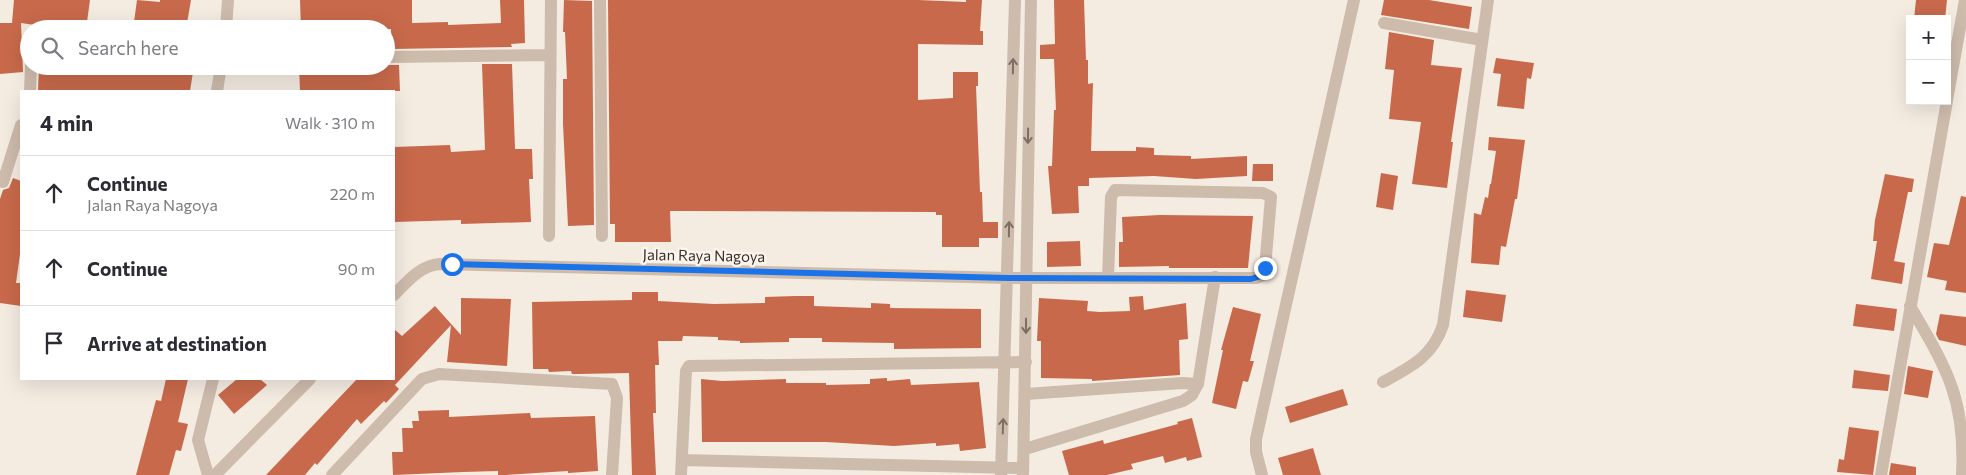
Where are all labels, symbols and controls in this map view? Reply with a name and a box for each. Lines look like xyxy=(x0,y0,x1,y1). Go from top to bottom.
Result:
map controls xyxy=(1906,15,1951,105)
button: + xyxy=(1906,15,1951,60)
search box xyxy=(20,20,395,75)
icon: search xyxy=(38,34,66,62)
text: Search here xyxy=(78,36,178,59)
one-way arrow xyxy=(1008,59,1018,75)
button: − xyxy=(1906,60,1951,105)
text: 4 min xyxy=(40,110,93,135)
text: Walk · 310 m xyxy=(285,113,375,132)
one-way arrow xyxy=(1024,128,1033,144)
text: Continue xyxy=(87,172,167,195)
icon: ahead xyxy=(40,179,68,207)
text: 220 m xyxy=(330,184,375,203)
text: Jalan Raya Nagoya xyxy=(87,195,218,214)
one-way arrow xyxy=(1004,221,1014,238)
street label: Jalan Raya Nagoya xyxy=(643,245,765,265)
route start xyxy=(441,253,464,276)
icon: ahead xyxy=(40,254,68,282)
text: Continue xyxy=(87,257,167,280)
route end xyxy=(1254,257,1277,280)
text: 90 m xyxy=(338,259,375,278)
one-way arrow xyxy=(1021,318,1031,334)
icon: arrive xyxy=(40,329,68,357)
text: Arrive at destination xyxy=(87,332,267,355)
one-way arrow xyxy=(998,419,1007,435)

